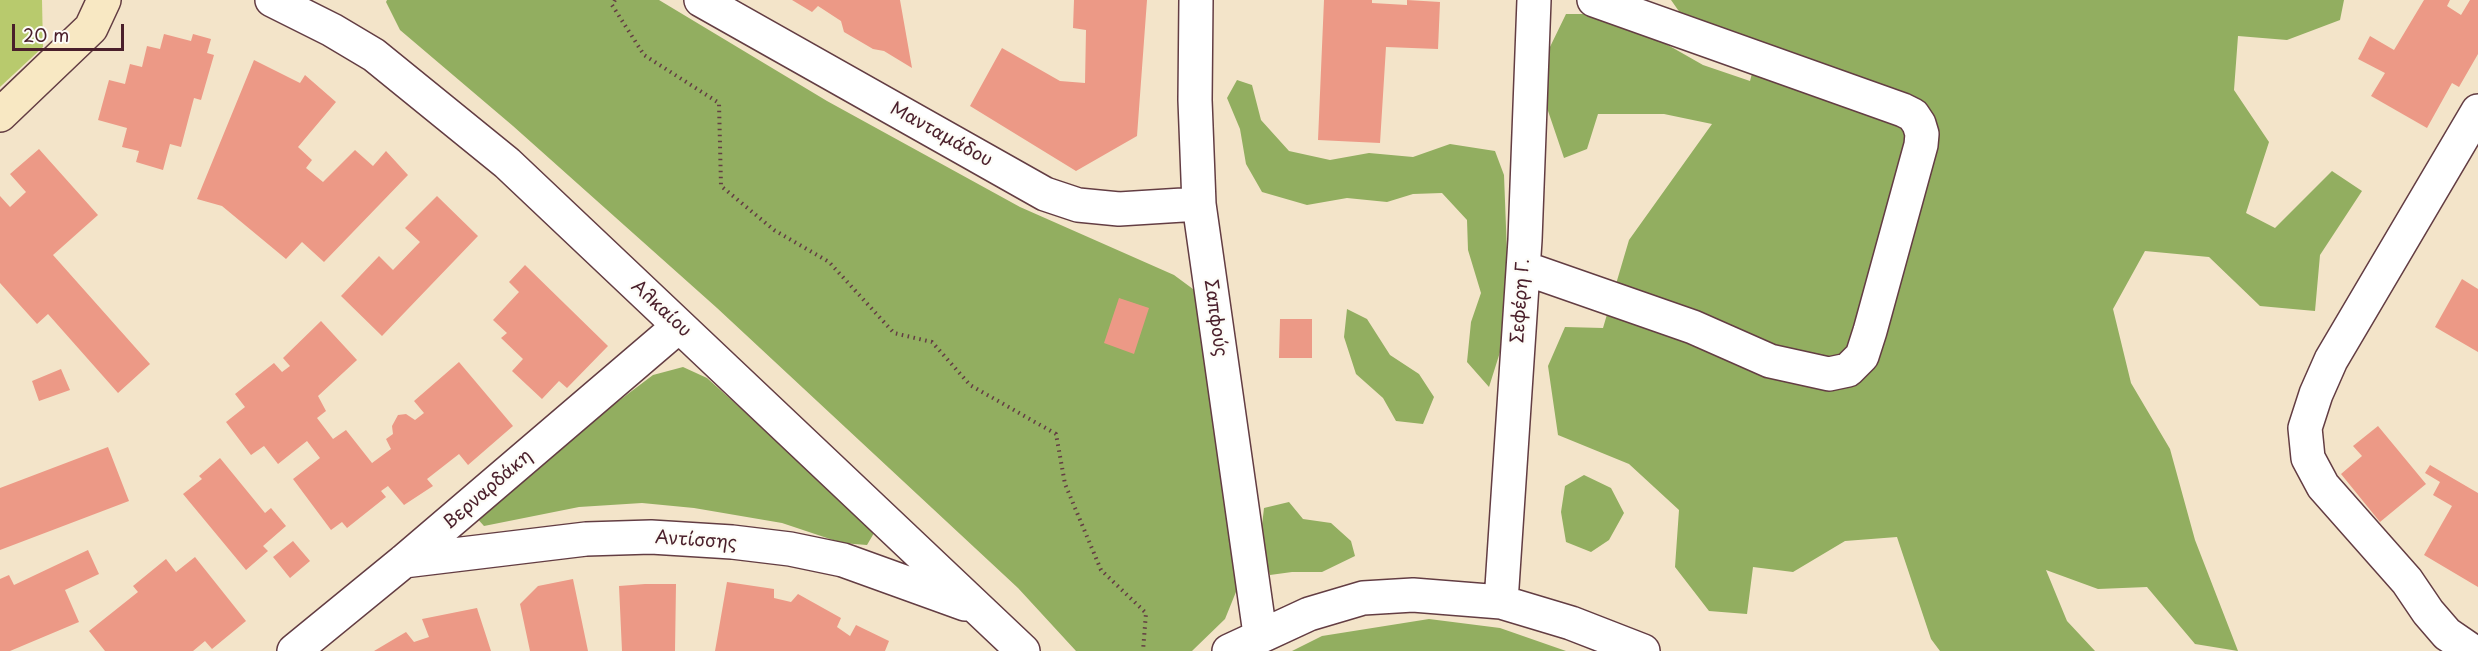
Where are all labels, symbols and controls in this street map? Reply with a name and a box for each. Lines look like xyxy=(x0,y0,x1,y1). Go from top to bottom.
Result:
scale bar xyxy=(15,12,128,50)
text: 20 m xyxy=(23,21,69,48)
street label: Μανταμάδου xyxy=(886,98,996,172)
street label: Σεφέρη Γ. xyxy=(1507,258,1535,344)
street label: Αλκαίου xyxy=(627,276,695,342)
street label: Σαπφούς xyxy=(1199,278,1231,358)
street label: Βερναρδάκη xyxy=(439,446,537,534)
street label: Αντίσσης xyxy=(654,527,738,555)

